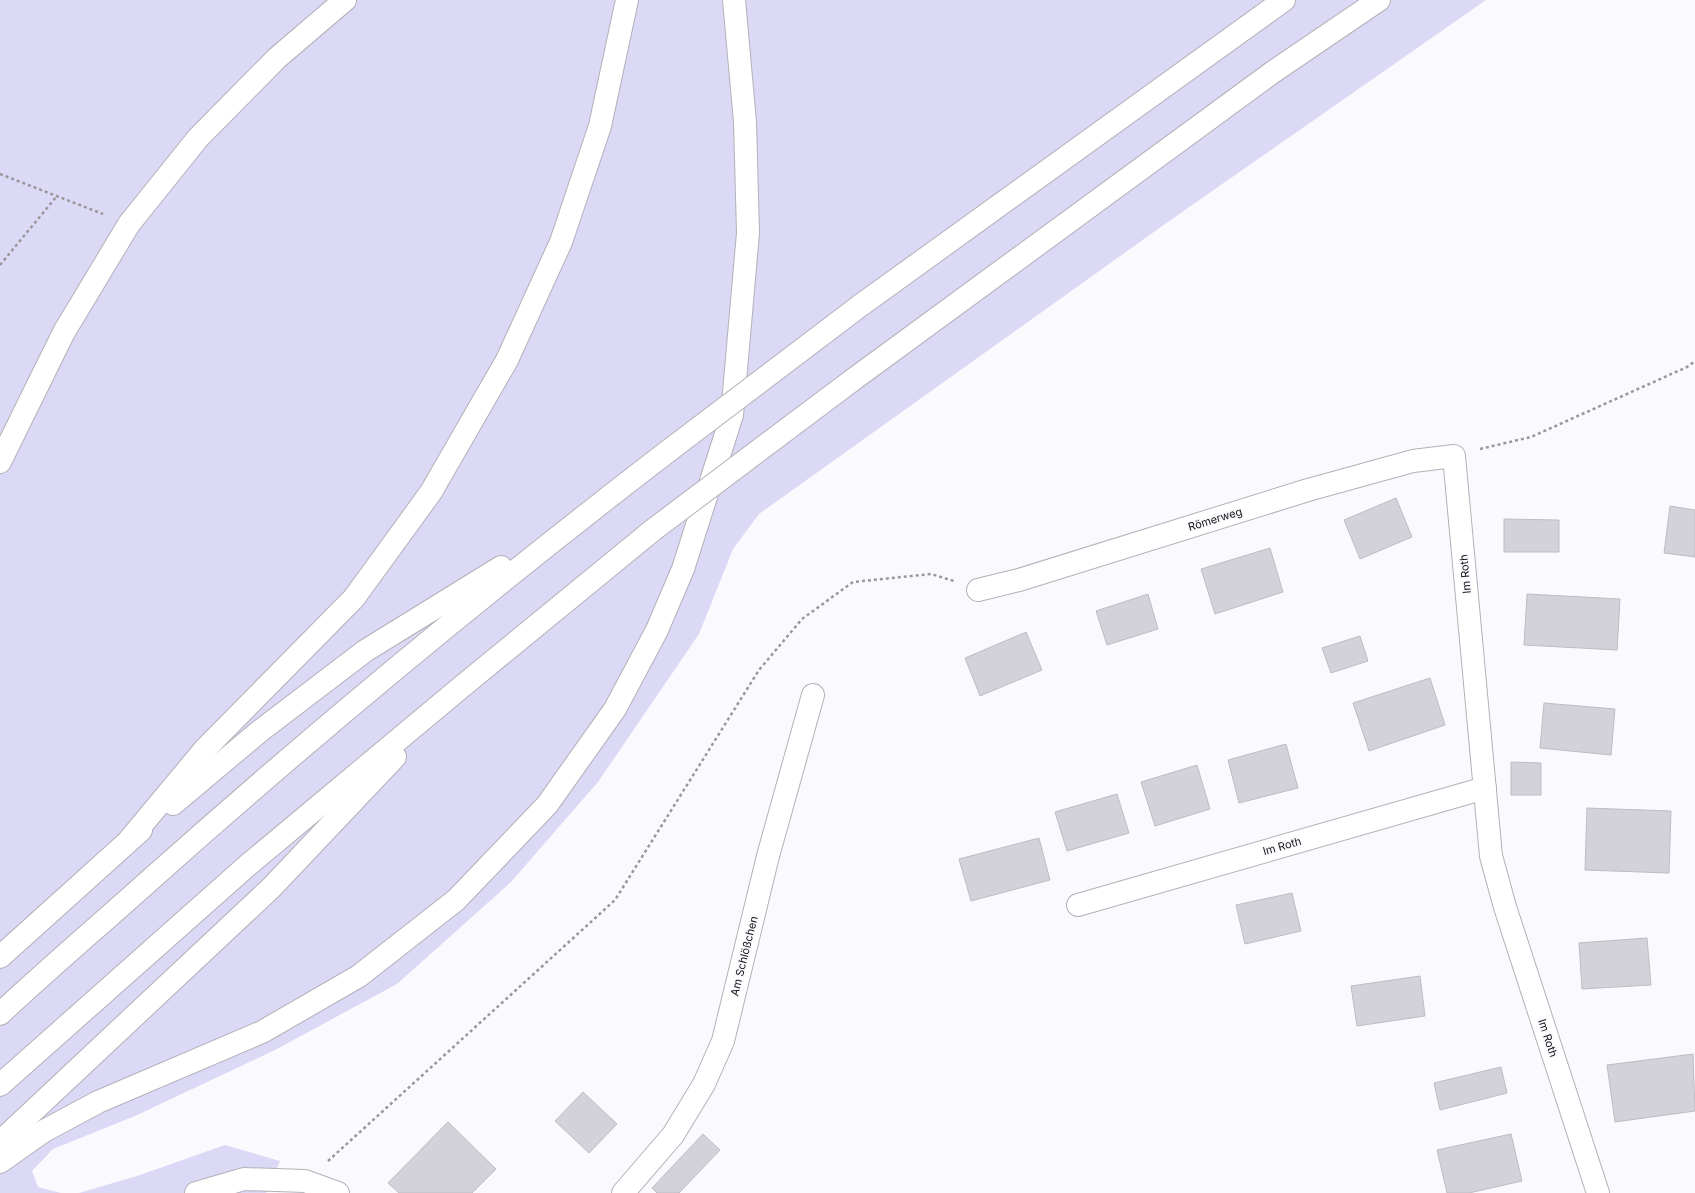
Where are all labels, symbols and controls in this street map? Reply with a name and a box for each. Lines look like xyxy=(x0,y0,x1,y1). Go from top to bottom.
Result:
street label: Römerweg xyxy=(1186,504,1244,534)
street label: Im Roth xyxy=(1456,554,1474,594)
street label: Im Roth xyxy=(1261,834,1303,858)
street label: Am Schlößchen xyxy=(727,915,761,997)
street label: Im Roth xyxy=(1535,1017,1561,1059)

